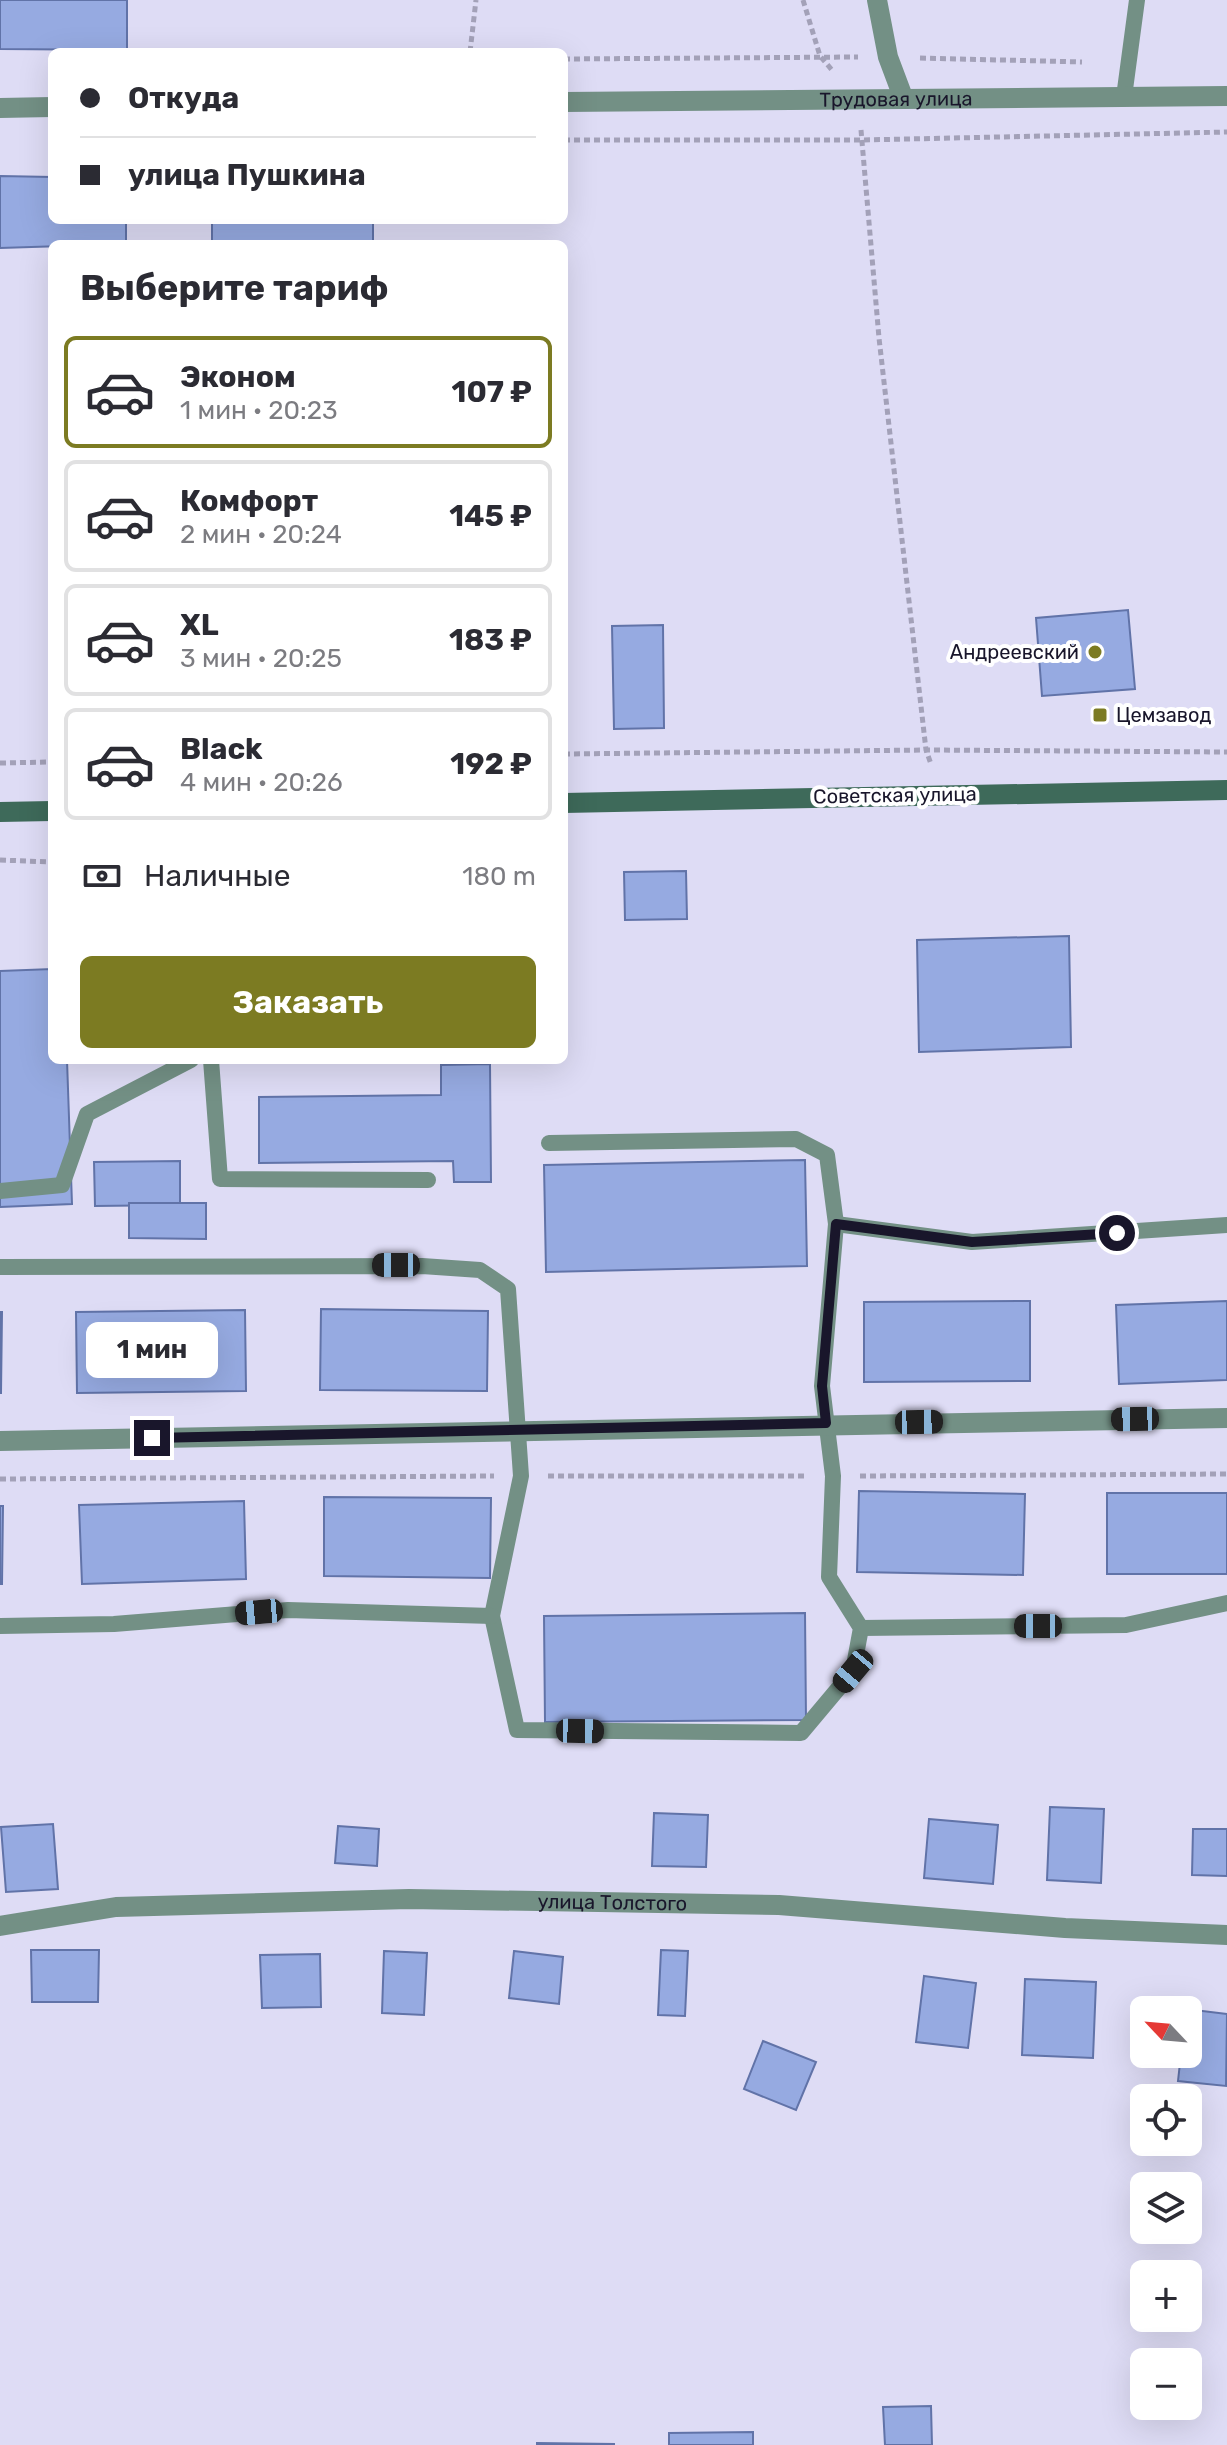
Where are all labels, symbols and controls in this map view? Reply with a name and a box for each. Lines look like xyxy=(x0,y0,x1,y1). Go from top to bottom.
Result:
text: Откуда xyxy=(128,80,239,116)
street label: Трудовая улица xyxy=(819,86,973,112)
text: улица Пушкина xyxy=(128,157,366,193)
text: Выберите тариф xyxy=(80,266,389,309)
icon: car xyxy=(84,356,156,428)
text: Эконом xyxy=(180,359,296,395)
text: 107 ₽ xyxy=(451,374,532,410)
text: 1 мин · 20:23 xyxy=(180,395,338,426)
icon: car xyxy=(84,480,156,552)
text: Комфорт xyxy=(180,483,318,519)
text: 145 ₽ xyxy=(449,498,532,534)
text: 2 мин · 20:24 xyxy=(180,519,342,550)
icon: car xyxy=(84,604,156,676)
text: XL xyxy=(180,607,219,643)
text: 183 ₽ xyxy=(449,622,532,658)
place label: Андреевский xyxy=(950,640,1079,664)
text: 3 мин · 20:25 xyxy=(180,643,342,674)
marker: Андреевский xyxy=(1086,643,1104,661)
place label: Цемзавод xyxy=(1116,703,1211,727)
marker: Цемзавод xyxy=(1091,706,1109,724)
icon: car xyxy=(84,728,156,800)
text: Black xyxy=(180,731,263,767)
text: 192 ₽ xyxy=(450,746,532,782)
text: 4 мин · 20:26 xyxy=(180,767,343,798)
street label: Советская улица xyxy=(813,782,977,808)
icon: cash xyxy=(80,854,124,898)
text: Наличные xyxy=(144,858,290,894)
text: 180 m xyxy=(462,861,536,892)
button: Заказать xyxy=(80,956,536,1048)
route start xyxy=(1099,1215,1135,1251)
car xyxy=(372,1253,420,1277)
callout: 1 мин xyxy=(86,1322,218,1378)
text: 1 мин xyxy=(117,1334,187,1365)
car xyxy=(1111,1407,1159,1431)
car xyxy=(895,1410,943,1434)
route end xyxy=(134,1420,170,1456)
car xyxy=(234,1598,284,1626)
car xyxy=(1014,1614,1062,1638)
car xyxy=(828,1645,878,1697)
car xyxy=(556,1719,604,1743)
street label: улица Толстого xyxy=(537,1889,687,1916)
north arrow xyxy=(1130,1996,1202,2068)
map controls xyxy=(1130,1996,1202,2420)
button: locate xyxy=(1130,2084,1202,2156)
button: layers xyxy=(1130,2172,1202,2244)
button: + xyxy=(1130,2260,1202,2332)
button: − xyxy=(1130,2348,1202,2420)

